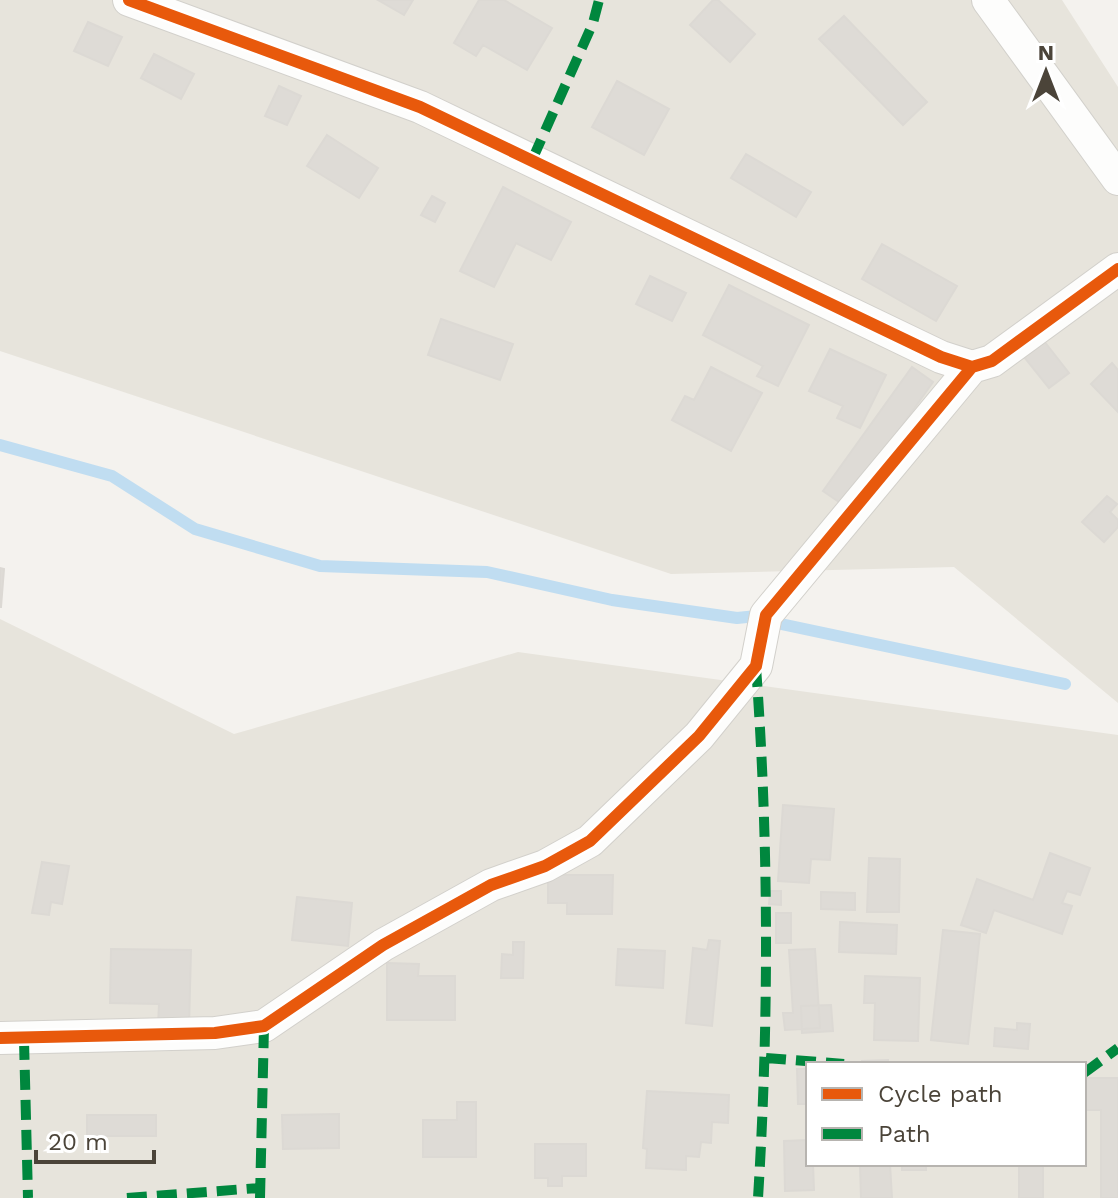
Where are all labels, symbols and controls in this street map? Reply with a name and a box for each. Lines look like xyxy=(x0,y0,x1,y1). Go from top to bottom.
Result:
north arrow xyxy=(1006,32,1086,112)
text: N xyxy=(1038,40,1054,65)
legend xyxy=(806,1062,1086,1166)
text: Cycle path xyxy=(878,1080,1003,1108)
scale bar xyxy=(36,1114,154,1164)
text: Path xyxy=(878,1120,931,1148)
text: 20 m xyxy=(48,1128,108,1156)

